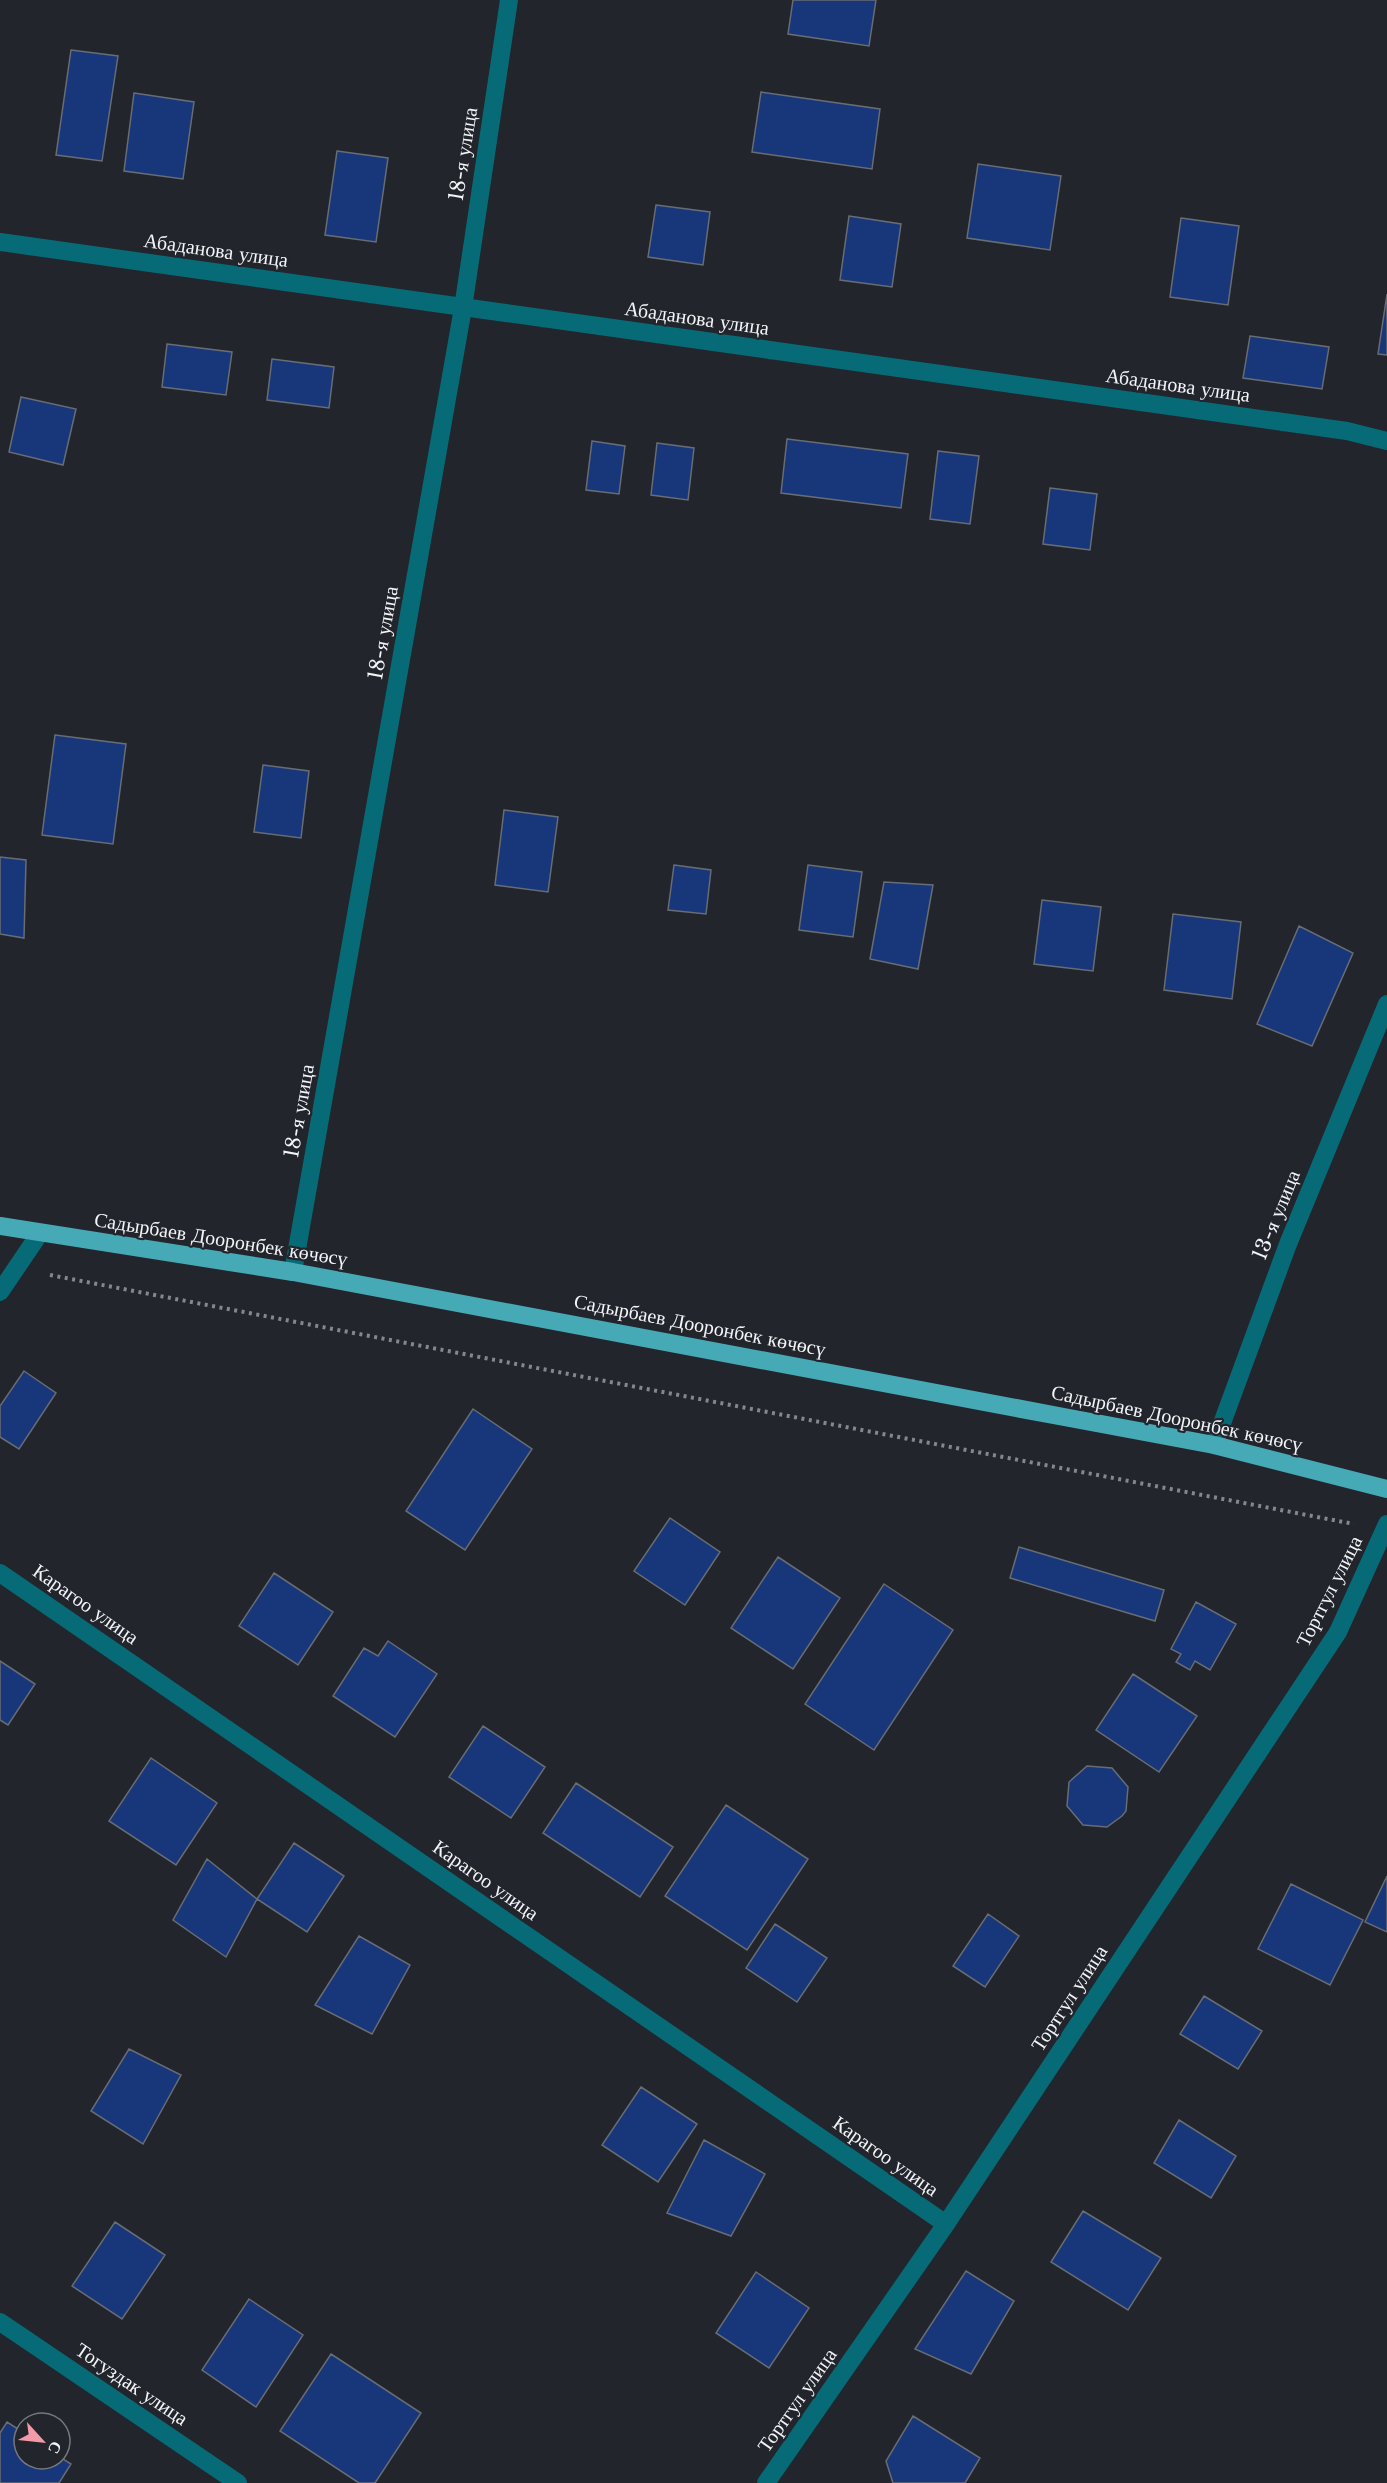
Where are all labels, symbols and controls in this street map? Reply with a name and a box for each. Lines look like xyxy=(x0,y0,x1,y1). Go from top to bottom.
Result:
street label: 18-я улица xyxy=(444,105,482,203)
street label: Абаданова улица xyxy=(142,228,290,272)
street label: Абаданова улица xyxy=(623,296,771,340)
street label: Абаданова улица xyxy=(1104,363,1252,407)
street label: 18-я улица xyxy=(363,584,403,682)
street label: 18-я улица xyxy=(279,1062,319,1160)
street label: 13-я улица xyxy=(1247,1166,1305,1263)
street label: Садырбаев Дооронбек көчөсү xyxy=(93,1207,349,1271)
street label: Садырбаев Дооронбек көчөсү xyxy=(572,1289,828,1361)
street label: Садырбаев Дооронбек көчөсү xyxy=(1049,1380,1305,1456)
street label: Тортгул улица xyxy=(1291,1531,1367,1651)
street label: Карагоо улица xyxy=(28,1559,144,1649)
street label: Карагоо улица xyxy=(428,1835,544,1925)
street label: Тортгул улица xyxy=(1026,1940,1112,2056)
street label: Карагоо улица xyxy=(828,2111,944,2201)
street label: Тогуздак улица xyxy=(71,2338,193,2430)
street label: Тортгул улица xyxy=(752,2343,842,2457)
north arrow xyxy=(12,2411,72,2471)
text: С xyxy=(44,2438,67,2458)

